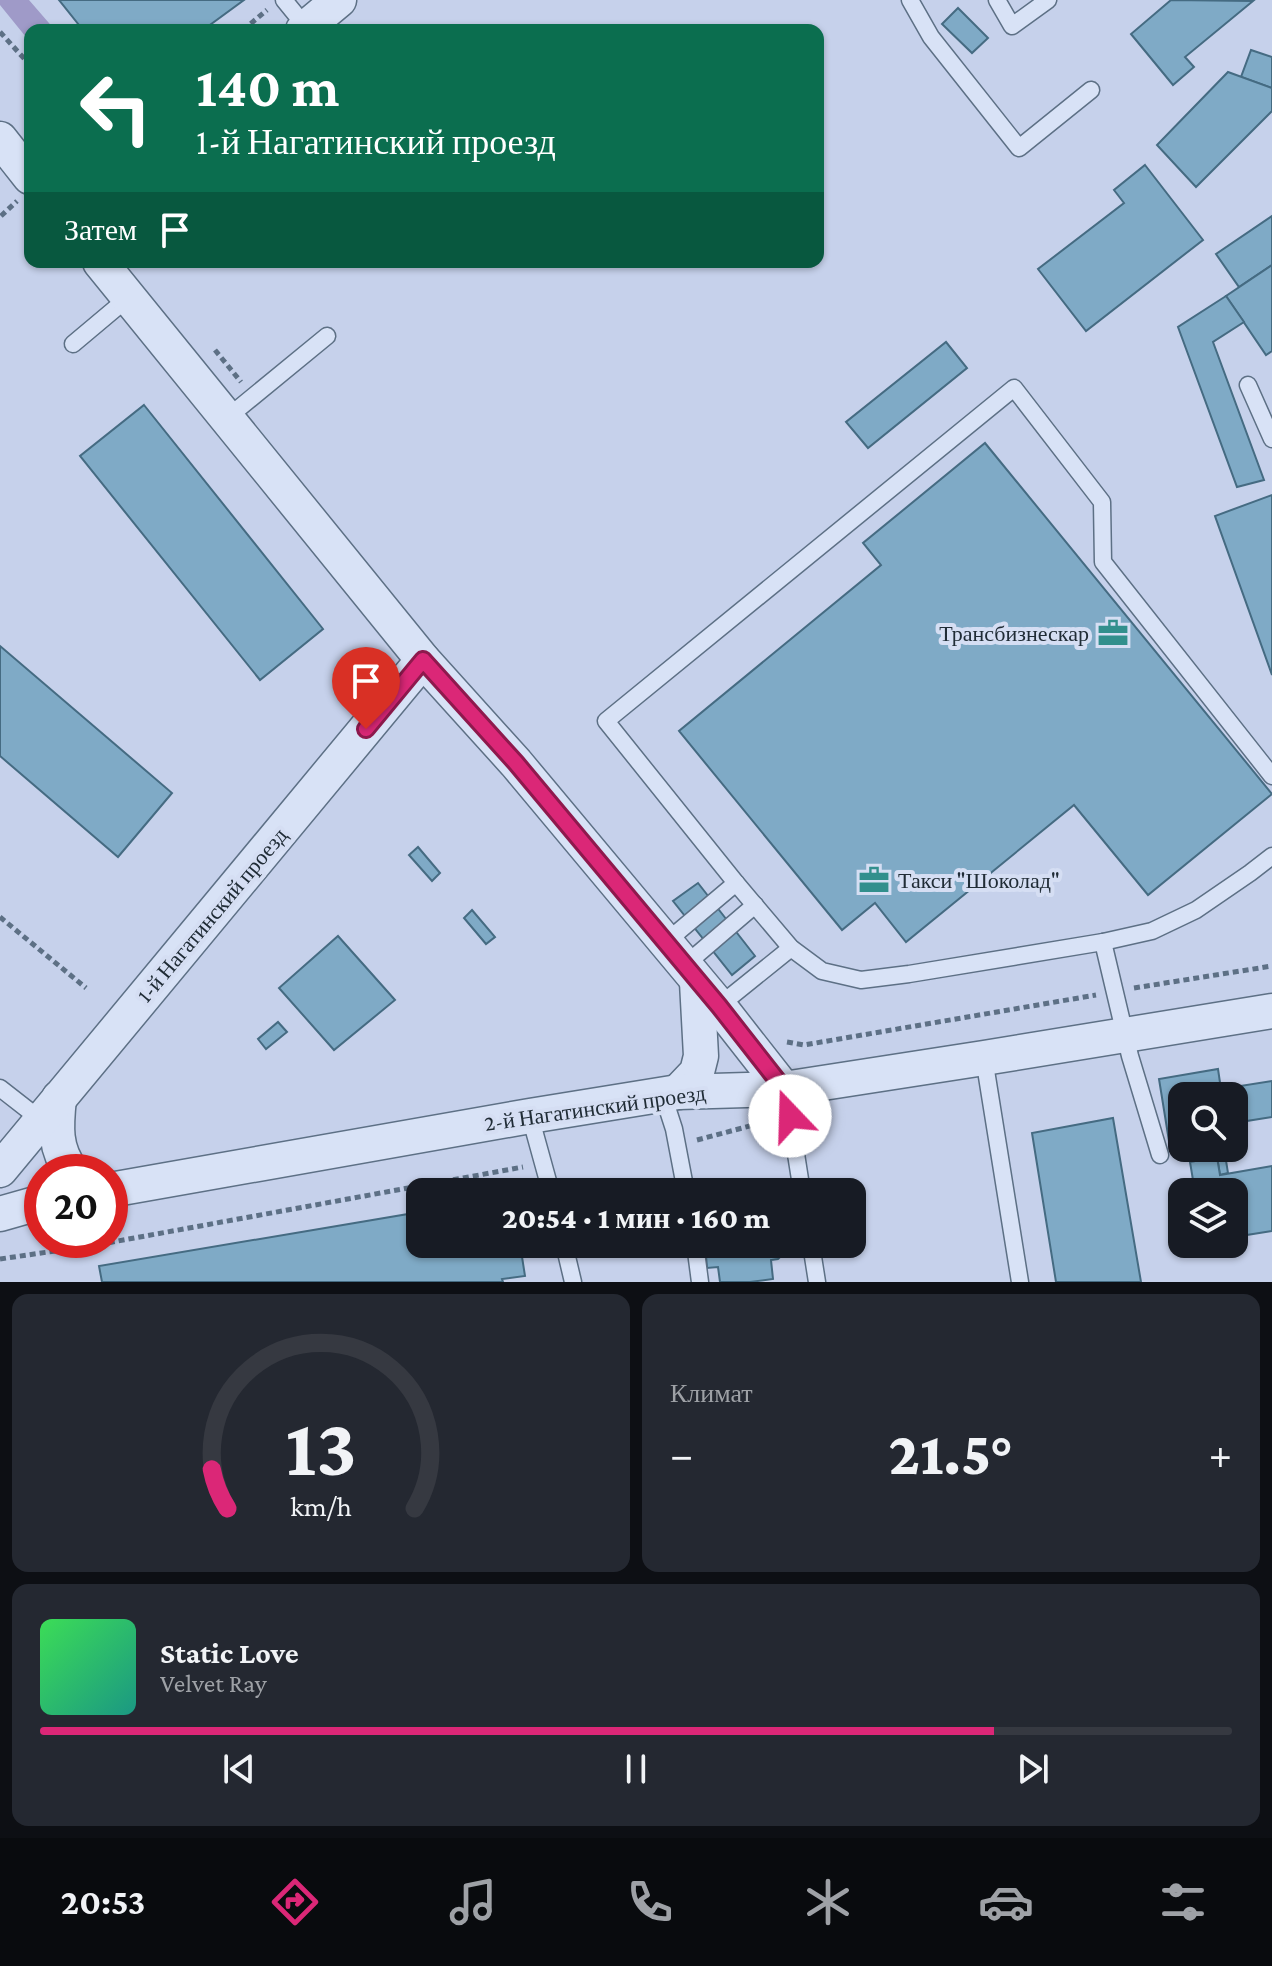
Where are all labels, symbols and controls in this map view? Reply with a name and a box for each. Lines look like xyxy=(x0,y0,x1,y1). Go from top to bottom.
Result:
icon: left xyxy=(64,56,168,160)
text: 140 m xyxy=(196,56,339,118)
text: 1-й Нагатинский проезд xyxy=(196,122,556,162)
icon: arrive xyxy=(153,208,197,252)
text: Затем xyxy=(64,213,137,246)
office icon: Трансбизнескар xyxy=(1096,616,1130,650)
place label: Трансбизнескар xyxy=(939,621,1089,646)
pin xyxy=(332,647,400,729)
icon: arrive xyxy=(344,659,388,703)
street label: 1-й Нагатинский проезд xyxy=(132,823,292,1007)
office icon: Такси "Шоколад" xyxy=(857,863,891,897)
place label: Такси "Шоколад" xyxy=(898,868,1060,893)
position arrow xyxy=(748,1074,832,1158)
street label: 2-й Нагатинский проезд xyxy=(483,1080,707,1136)
map controls xyxy=(1168,1082,1248,1258)
button: search xyxy=(1168,1082,1248,1162)
speed limit sign: 20 xyxy=(24,1154,128,1258)
button: layers xyxy=(1168,1178,1248,1258)
text: 20:54 · 1 мин · 160 m xyxy=(502,1201,770,1234)
text: Климат xyxy=(670,1379,753,1408)
text: 13 xyxy=(285,1400,357,1493)
text: 21.5° xyxy=(888,1420,1014,1487)
text: − xyxy=(670,1430,693,1478)
text: + xyxy=(1209,1430,1232,1478)
text: km/h xyxy=(290,1490,352,1522)
text: Static Love xyxy=(160,1636,299,1669)
text: Velvet Ray xyxy=(160,1669,267,1698)
icon: previous xyxy=(217,1747,261,1791)
icon: pause xyxy=(614,1747,658,1791)
icon: next xyxy=(1011,1747,1055,1791)
icon: directions xyxy=(267,1874,323,1930)
icon: music xyxy=(445,1874,501,1930)
icon: phone xyxy=(622,1874,678,1930)
icon: climate xyxy=(800,1874,856,1930)
icon: car xyxy=(978,1874,1034,1930)
icon: filters xyxy=(1155,1874,1211,1930)
text: 20:53 xyxy=(61,1882,145,1922)

